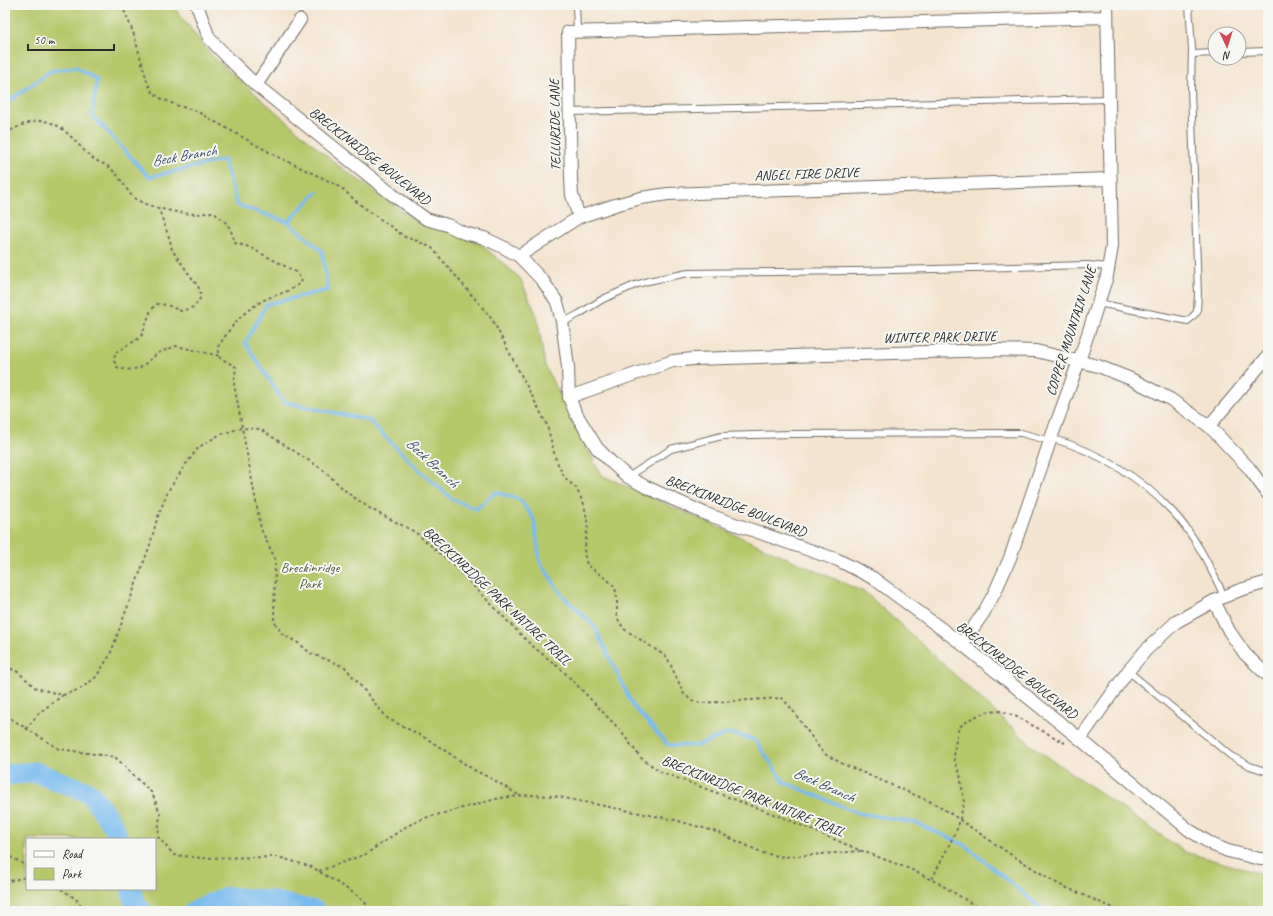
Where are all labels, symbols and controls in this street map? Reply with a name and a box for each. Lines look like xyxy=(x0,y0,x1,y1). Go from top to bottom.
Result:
scale bar xyxy=(28,26,114,52)
north arrow xyxy=(1207,26,1247,66)
text: 50 m xyxy=(34,32,56,48)
text: N xyxy=(1222,49,1232,63)
street label: TELLURIDE LANE xyxy=(546,77,564,171)
street label: BRECKINRIDGE BOULEVARD xyxy=(306,103,435,210)
water label: Beck Branch xyxy=(150,141,219,171)
street label: ANGEL FIRE DRIVE xyxy=(754,164,862,184)
street label: COPPER MOUNTAIN LANE xyxy=(1042,262,1101,398)
street label: WINTER PARK DRIVE xyxy=(883,327,999,346)
water label: Beck Branch xyxy=(402,434,463,493)
street label: BRECKINRIDGE BOULEVARD xyxy=(663,471,810,541)
street label: BRECKINRIDGE PARK NATURE TRAIL xyxy=(420,523,574,669)
park label: Breckinridge Park xyxy=(281,559,341,592)
street label: BRECKINRIDGE BOULEVARD xyxy=(953,617,1082,724)
street label: BRECKINRIDGE PARK NATURE TRAIL xyxy=(659,752,847,841)
water label: Beck Branch xyxy=(790,763,859,807)
legend xyxy=(26,838,156,890)
text: Road xyxy=(62,846,84,862)
text: Park xyxy=(62,866,83,882)

